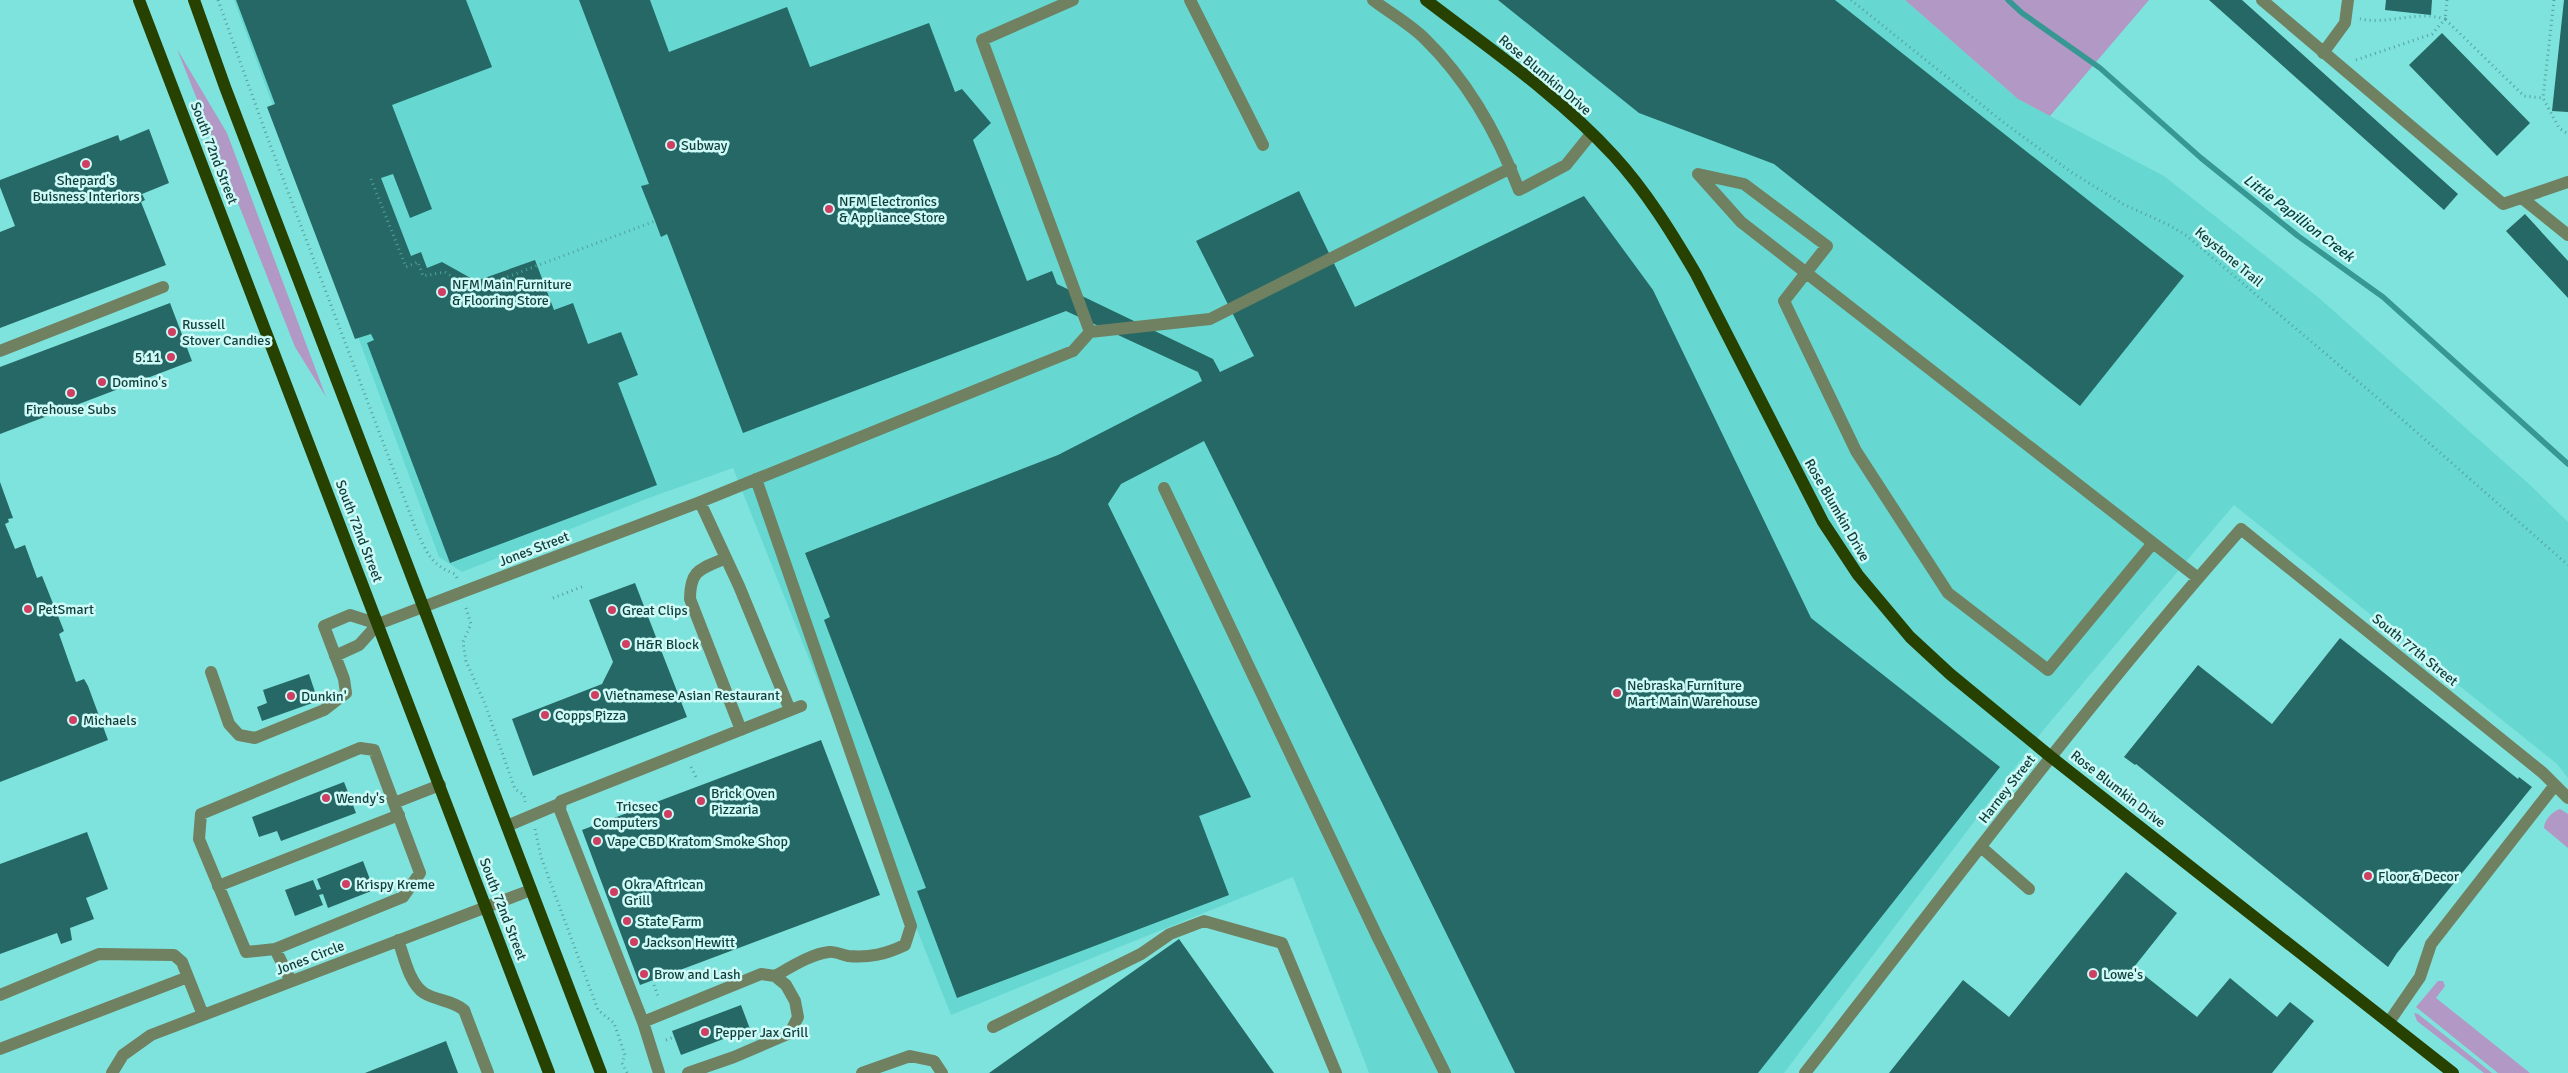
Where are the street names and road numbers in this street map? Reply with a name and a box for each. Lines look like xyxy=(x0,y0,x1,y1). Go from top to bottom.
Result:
street label: Rose Blumkin Drive xyxy=(1495,31,1595,119)
street label: South 72nd Street xyxy=(187,100,241,207)
street label: Keystone Trail xyxy=(2191,224,2267,290)
street label: Rose Blumkin Drive xyxy=(1801,456,1873,564)
street label: South 72nd Street xyxy=(332,478,386,585)
street label: Jones Street xyxy=(496,528,572,570)
street label: South 77th Street xyxy=(2369,610,2461,690)
street label: Rose Blumkin Drive xyxy=(2067,747,2169,831)
street label: Harney Street xyxy=(1975,751,2039,827)
street label: South 72nd Street xyxy=(476,856,530,963)
street label: Jones Circle xyxy=(273,937,347,979)

